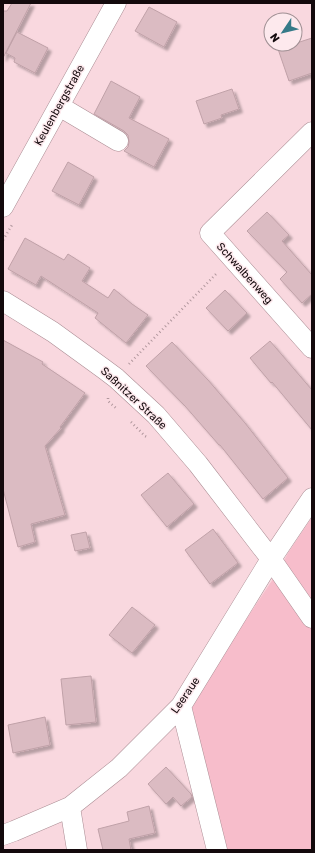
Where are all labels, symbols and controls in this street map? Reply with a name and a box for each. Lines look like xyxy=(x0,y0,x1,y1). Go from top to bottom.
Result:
north arrow xyxy=(263,12,303,52)
text: N xyxy=(268,30,283,44)
street label: Keulenbergstraße xyxy=(32,62,87,148)
street label: Schwalbenweg xyxy=(214,240,275,307)
street label: Saßnitzer Straße xyxy=(98,365,169,432)
street label: Leeraue xyxy=(168,675,203,716)

